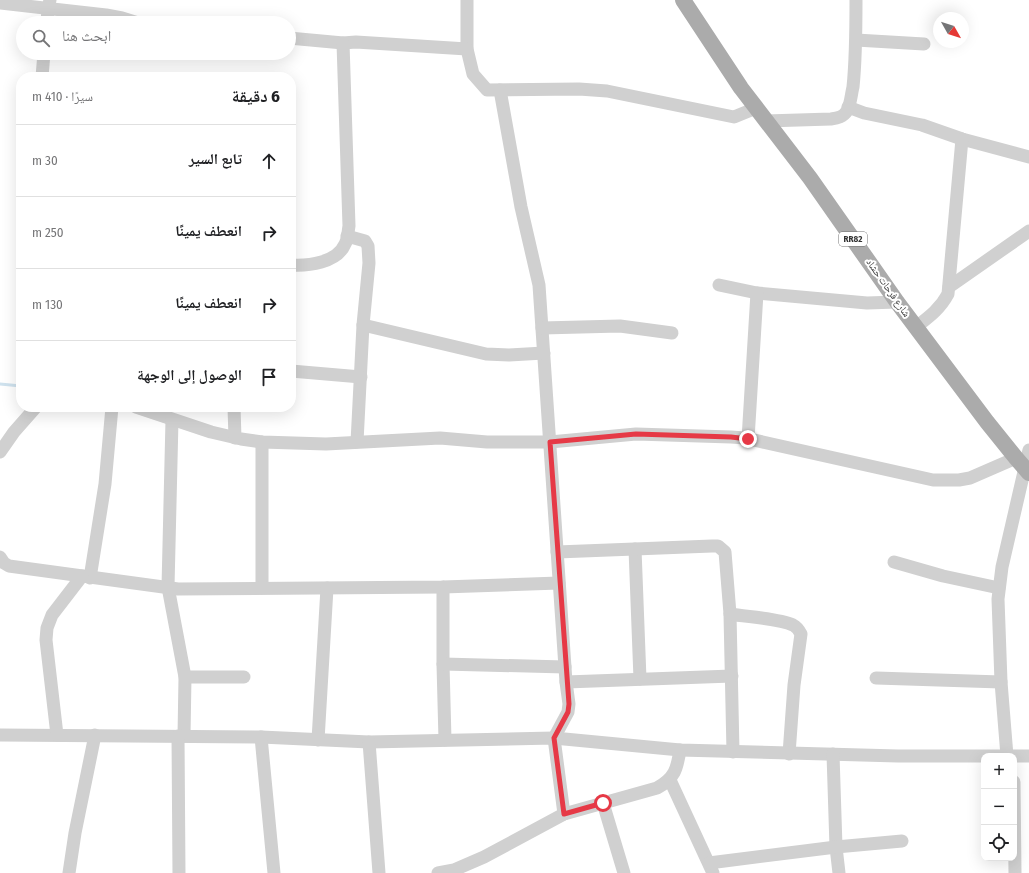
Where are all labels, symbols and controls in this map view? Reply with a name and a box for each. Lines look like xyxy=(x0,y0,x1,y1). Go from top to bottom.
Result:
north arrow xyxy=(933,12,969,48)
search box xyxy=(16,16,296,60)
icon: search xyxy=(30,27,52,49)
text: ابحث هنا xyxy=(62,27,111,45)
text: 6 دقيقة xyxy=(232,86,280,107)
text: سيرًا · 410 m xyxy=(32,89,93,104)
text: تابع السير xyxy=(189,150,242,168)
icon: ahead xyxy=(258,150,280,172)
text: 30 m xyxy=(32,153,58,168)
text: انعطف يمينًا xyxy=(175,222,242,240)
icon: right xyxy=(258,222,280,244)
text: 250 m xyxy=(32,225,64,240)
road number: RR82 xyxy=(839,232,867,246)
street label: شارع فرحات حشاد xyxy=(864,257,913,320)
text: انعطف يمينًا xyxy=(175,294,242,312)
icon: right xyxy=(258,294,280,316)
text: 130 m xyxy=(32,297,63,312)
text: الوصول إلى الوجهة xyxy=(137,366,242,384)
icon: arrive xyxy=(258,366,280,388)
route end xyxy=(739,430,757,448)
map controls xyxy=(981,753,1017,861)
button: + xyxy=(981,753,1017,789)
button: − xyxy=(981,789,1017,825)
route start xyxy=(594,794,612,812)
button: locate xyxy=(981,825,1017,861)

